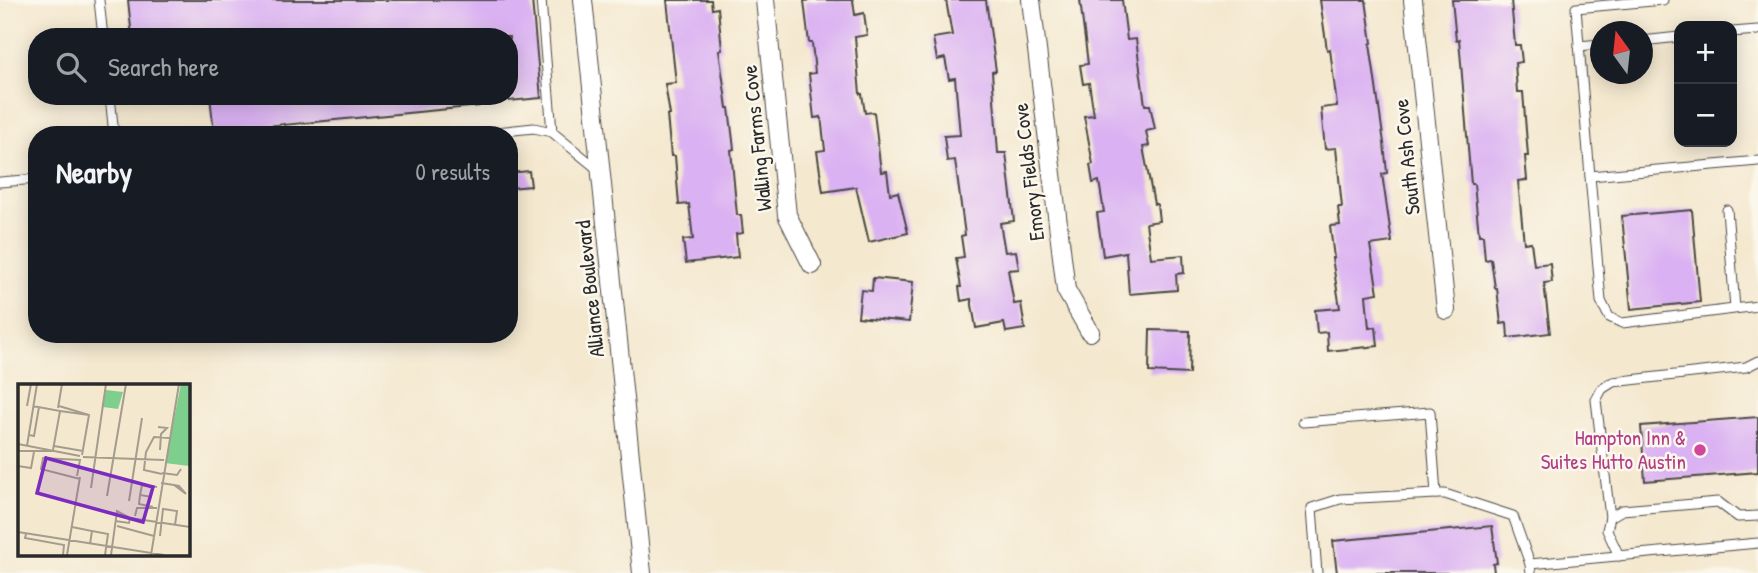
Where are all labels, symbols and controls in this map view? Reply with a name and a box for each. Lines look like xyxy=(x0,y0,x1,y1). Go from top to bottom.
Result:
north arrow xyxy=(1590,21,1653,84)
map controls xyxy=(1674,21,1737,147)
button: + xyxy=(1674,21,1737,84)
search box xyxy=(28,28,518,105)
icon: search xyxy=(52,48,90,86)
text: Search here xyxy=(108,49,219,84)
street label: Walling Farms Cove xyxy=(734,64,779,213)
button: − xyxy=(1674,84,1737,147)
street label: South Ash Cove xyxy=(1386,98,1427,216)
street label: Emory Fields Cove xyxy=(1006,102,1051,242)
text: Nearby xyxy=(56,152,132,192)
text: 0 results xyxy=(415,156,490,187)
street label: Alliance Boulevard xyxy=(568,219,611,359)
inset map xyxy=(18,384,189,556)
place label: Hampton Inn & Suites Hutto Austin xyxy=(1541,423,1686,476)
marker: Hampton Inn & Suites Hutto Austin xyxy=(1692,442,1708,458)

